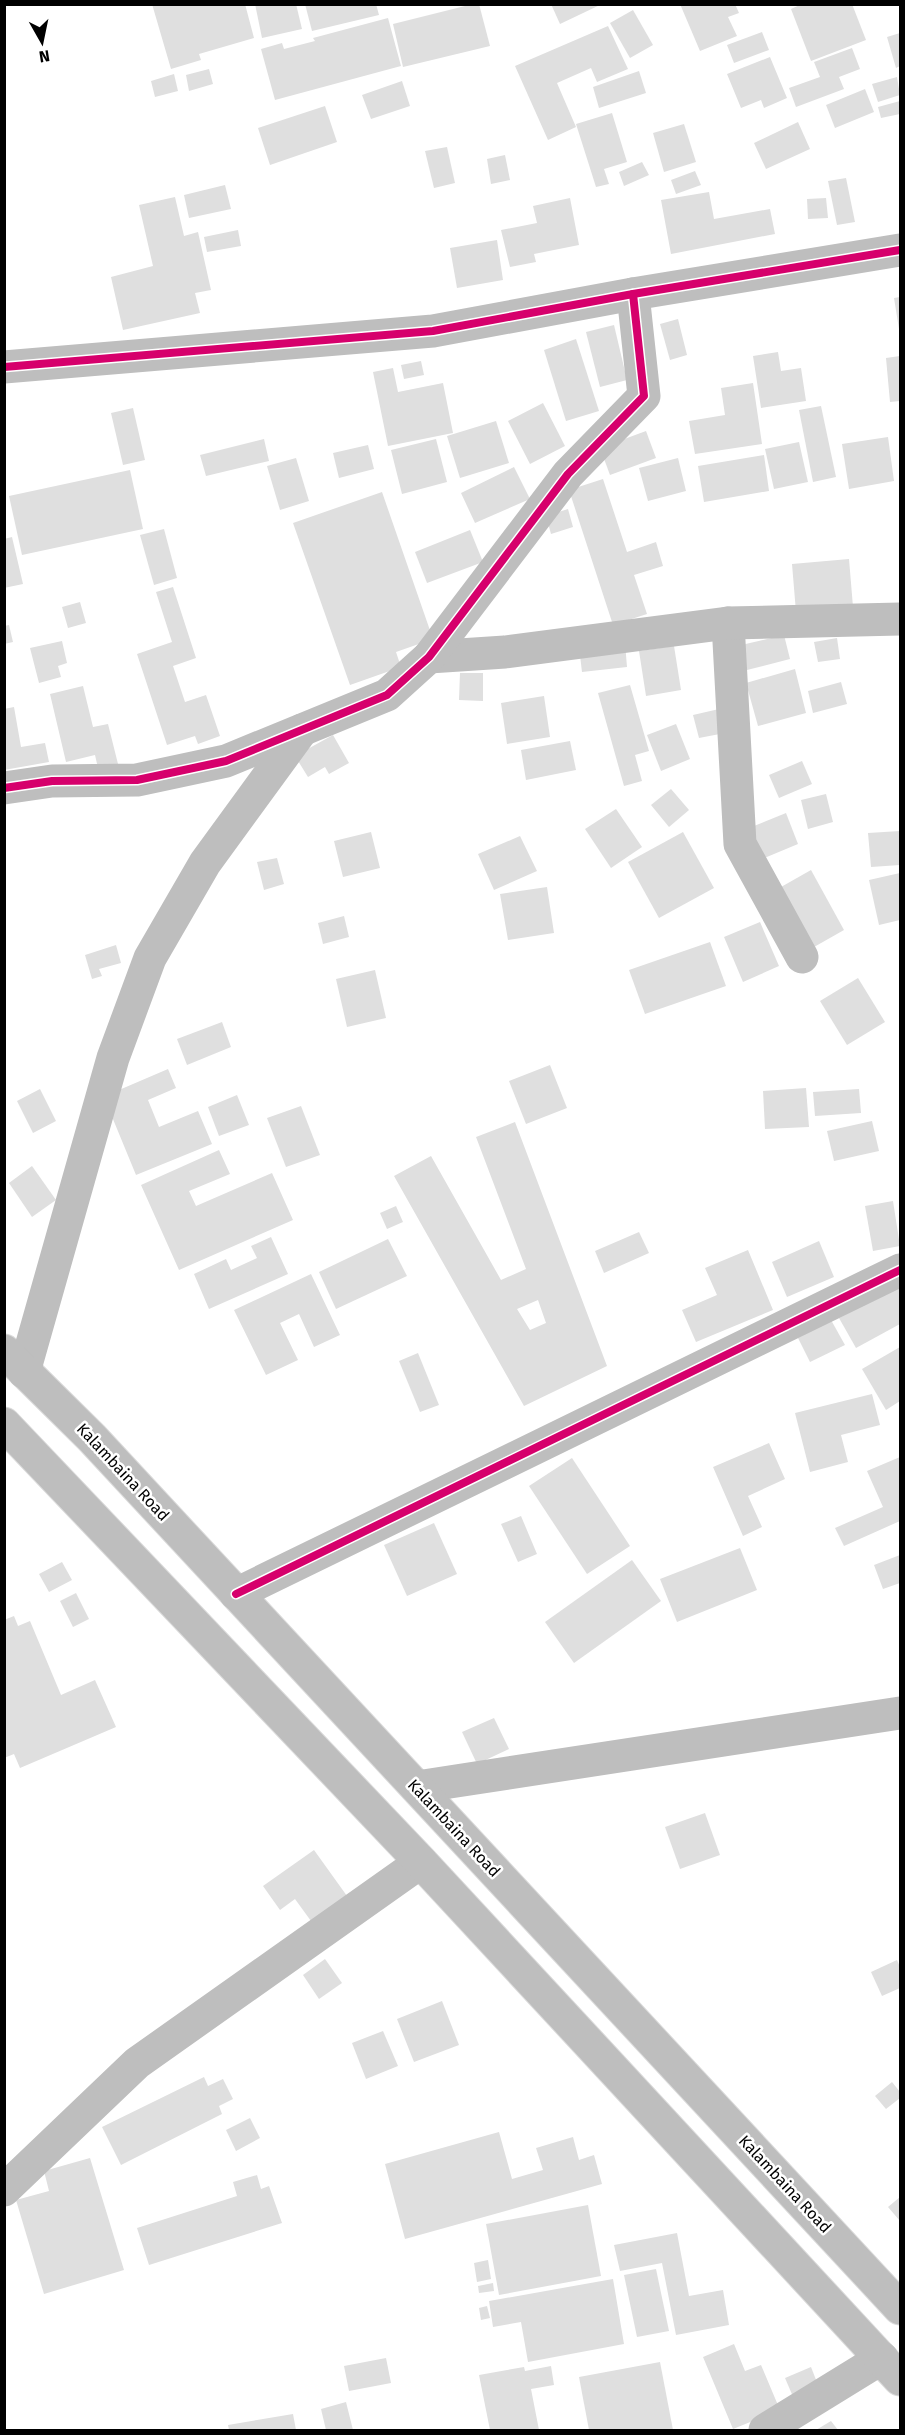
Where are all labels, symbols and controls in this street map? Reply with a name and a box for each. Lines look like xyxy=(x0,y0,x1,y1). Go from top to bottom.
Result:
north arrow xyxy=(12,12,72,72)
text: N xyxy=(38,46,51,67)
street label: Kalambaina Road xyxy=(73,1419,173,1525)
street label: Kalambaina Road xyxy=(404,1775,504,1881)
street label: Kalambaina Road xyxy=(735,2131,835,2237)

